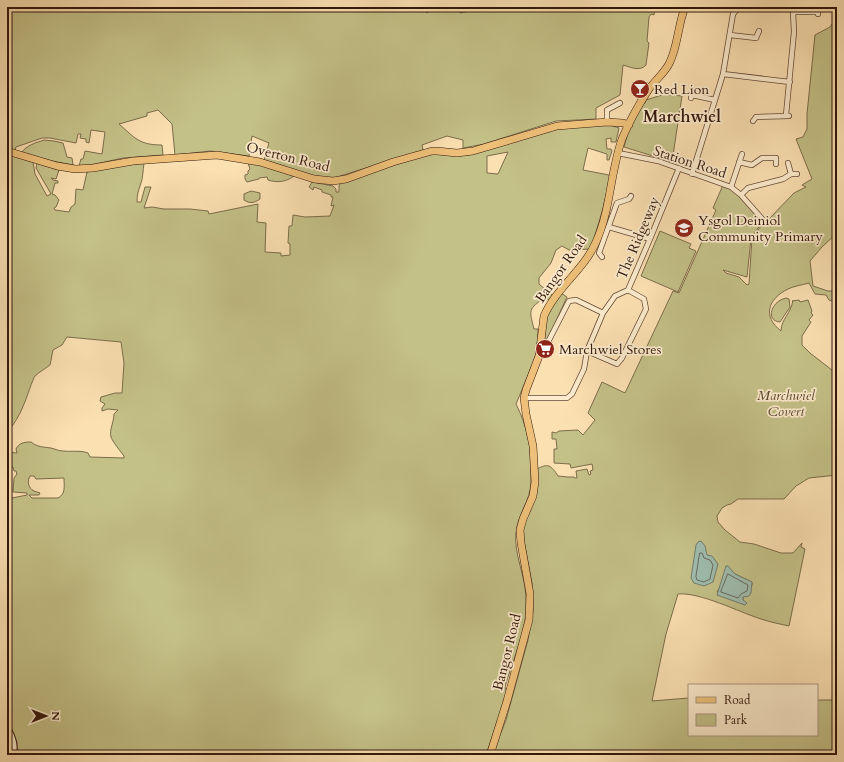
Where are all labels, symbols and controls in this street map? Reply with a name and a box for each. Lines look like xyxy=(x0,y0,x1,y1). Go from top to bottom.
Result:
bar icon: Red Lion xyxy=(629,78,651,100)
place label: Red Lion xyxy=(654,80,709,99)
district label: Marchwiel xyxy=(643,106,721,128)
street label: Overton Road xyxy=(244,137,332,177)
street label: Station Road xyxy=(651,141,730,183)
street label: The Ridgeway xyxy=(612,193,664,282)
place label: Ysgol Deiniol Community Primary xyxy=(698,211,823,246)
school or university icon: Ysgol Deiniol Community Primary xyxy=(673,217,695,239)
street label: Bangor Road xyxy=(531,231,592,307)
supermarket icon: Marchwiel Stores xyxy=(534,338,556,360)
place label: Marchwiel Stores xyxy=(559,340,662,359)
park label: Marchwiel Covert xyxy=(757,386,816,421)
street label: Bangor Road xyxy=(488,611,526,692)
legend xyxy=(688,684,818,736)
text: Road xyxy=(724,692,751,708)
north arrow xyxy=(26,696,66,736)
text: N xyxy=(48,711,63,721)
text: Park xyxy=(724,712,748,728)

